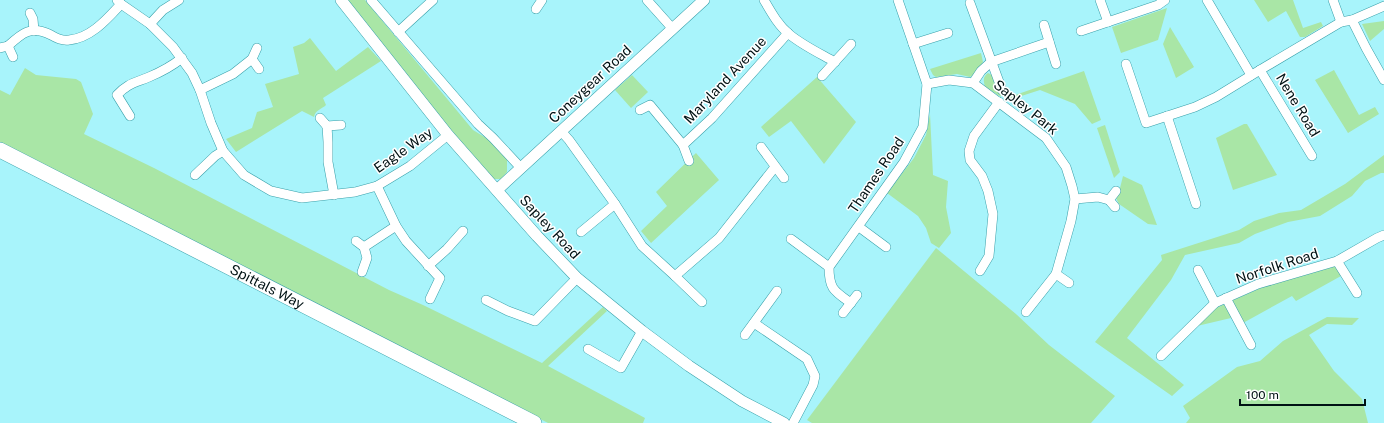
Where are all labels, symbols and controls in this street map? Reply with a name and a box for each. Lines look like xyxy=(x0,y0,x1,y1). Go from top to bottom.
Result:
street label: Maryland Avenue xyxy=(681,33,769,127)
street label: Coneygear Road xyxy=(545,42,635,126)
street label: Nene Road xyxy=(1273,71,1323,139)
street label: Sapley Park xyxy=(991,76,1061,138)
street label: Eagle Way xyxy=(371,124,436,176)
street label: Thames Road xyxy=(845,134,907,216)
street label: Sapley Road xyxy=(516,192,584,262)
street label: Norfolk Road xyxy=(1234,245,1320,287)
street label: Spittals Way xyxy=(227,261,307,312)
scale bar xyxy=(1240,381,1365,407)
text: 100 m xyxy=(1246,388,1279,402)

